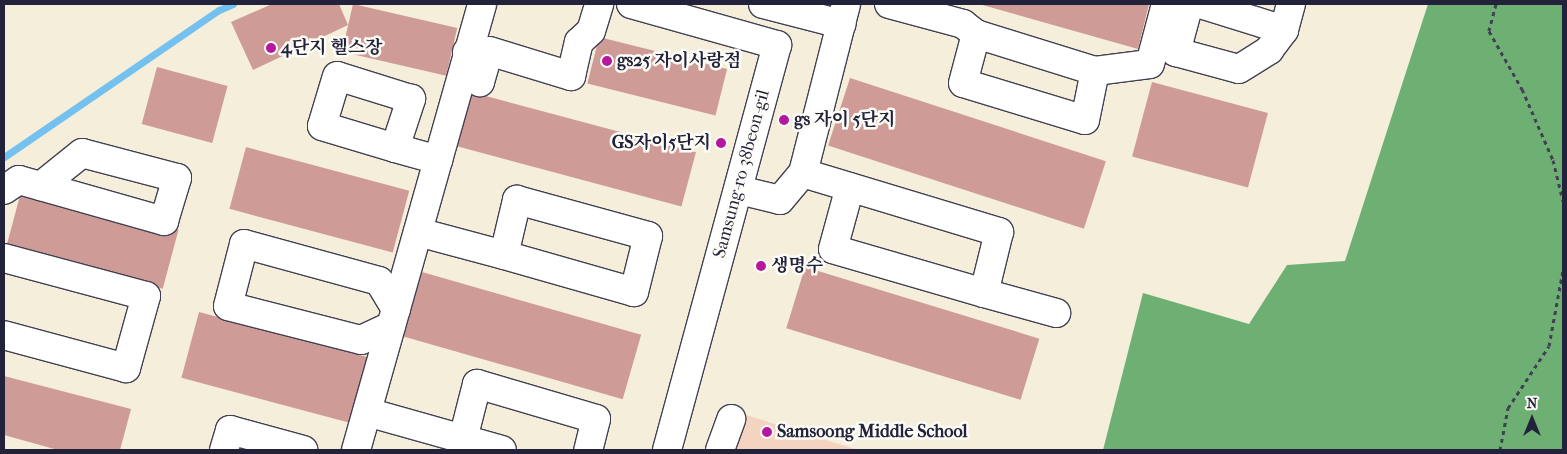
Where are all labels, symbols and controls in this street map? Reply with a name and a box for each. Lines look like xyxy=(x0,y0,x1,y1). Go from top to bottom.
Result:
place label: 4단지 헬스장 xyxy=(281,37,382,59)
marker: 4단지 헬스장 xyxy=(265,42,277,54)
place label: gs25 자이사랑점 xyxy=(617,50,741,72)
marker: gs25 자이사랑점 xyxy=(601,55,613,67)
street label: Samsung-ro 38beon-gil xyxy=(709,87,775,261)
place label: gs 자이 5단지 xyxy=(794,109,895,131)
marker: gs 자이 5단지 xyxy=(778,114,790,126)
place label: GS자이5단지 xyxy=(612,132,711,154)
marker: GS자이5단지 xyxy=(715,137,727,149)
place label: 생명수 xyxy=(771,255,823,277)
marker: 생명수 xyxy=(755,260,767,272)
north arrow xyxy=(1507,394,1557,444)
text: N xyxy=(1527,395,1537,412)
place label: Samsoong Middle School xyxy=(777,421,967,443)
marker: Samsoong Middle School xyxy=(761,426,773,438)

